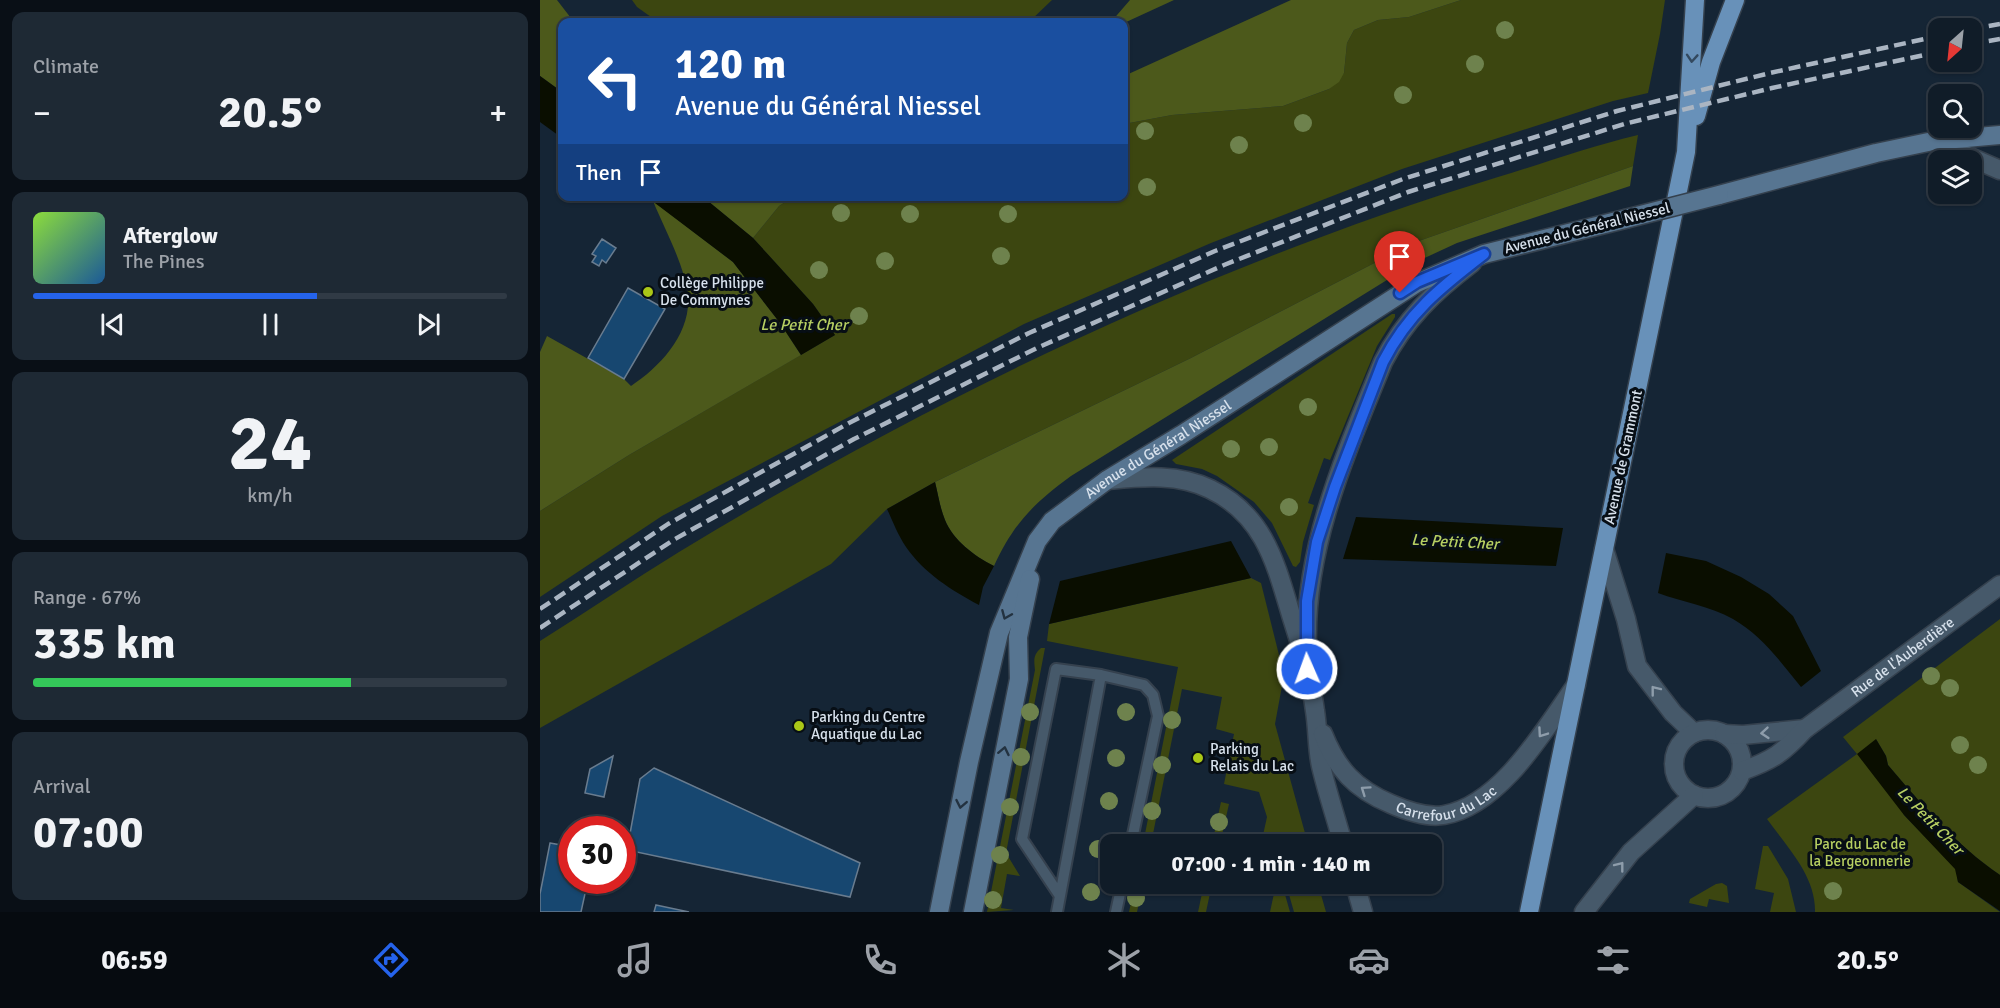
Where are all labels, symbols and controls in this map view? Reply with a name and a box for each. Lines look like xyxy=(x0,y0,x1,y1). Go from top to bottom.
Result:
north arrow xyxy=(1928,18,1982,72)
map controls xyxy=(1928,18,1982,204)
text: 120 m xyxy=(675,39,786,90)
icon: left xyxy=(576,42,654,120)
text: Climate xyxy=(33,54,99,79)
one-way arrow xyxy=(1685,54,1698,63)
button: search xyxy=(1928,84,1982,138)
text: 20.5° xyxy=(218,85,322,140)
text: Avenue du Général Niessel xyxy=(675,90,981,123)
text: − xyxy=(33,93,51,134)
text: + xyxy=(489,93,507,134)
button: layers xyxy=(1928,150,1982,204)
icon: arrive xyxy=(634,156,667,189)
text: Then xyxy=(576,159,622,186)
street label: Avenue du Général Niessel xyxy=(1502,199,1672,257)
text: Afterglow xyxy=(123,222,218,249)
pin xyxy=(1374,231,1425,293)
icon: arrive xyxy=(1383,240,1416,273)
text: The Pines xyxy=(123,249,205,274)
place label: Collège Philippe De Commynes xyxy=(660,274,764,309)
marker: Collège Philippe De Commynes xyxy=(641,285,655,299)
icon: previous xyxy=(96,308,129,341)
icon: pause xyxy=(254,308,287,341)
icon: next xyxy=(412,308,445,341)
water label: Le Petit Cher xyxy=(760,315,850,335)
street label: Avenue de Grammont xyxy=(1600,388,1646,526)
text: 24 xyxy=(228,396,312,492)
street label: Avenue du Général Niessel xyxy=(1081,396,1235,503)
text: km/h xyxy=(247,483,293,508)
water label: Le Petit Cher xyxy=(1411,530,1501,554)
text: Range · 67% xyxy=(33,585,141,610)
one-way arrow xyxy=(1002,608,1014,619)
street label: Rue de l'Auberdière xyxy=(1847,613,1958,701)
text: 335 km xyxy=(33,616,176,671)
position arrow xyxy=(1275,637,1339,701)
one-way arrow xyxy=(1651,686,1662,697)
place label: Parking du Centre Aquatique du Lac xyxy=(811,708,925,743)
marker: Parking du Centre Aquatique du Lac xyxy=(792,719,806,733)
one-way arrow xyxy=(1760,726,1769,739)
one-way arrow xyxy=(1538,727,1549,738)
place label: Parking Relais du Lac xyxy=(1210,740,1294,775)
one-way arrow xyxy=(997,747,1010,757)
marker: Parking Relais du Lac xyxy=(1191,751,1205,765)
text: Arrival xyxy=(33,774,91,799)
street label: Carrefour du Lac xyxy=(1393,782,1500,825)
water label: Le Petit Cher xyxy=(1893,782,1969,861)
one-way arrow xyxy=(1360,786,1371,797)
one-way arrow xyxy=(955,799,968,809)
text: 07:00 xyxy=(33,805,143,860)
speed limit sign: 30 xyxy=(558,816,636,894)
park label: Parc du Lac de la Bergeonnerie xyxy=(1809,835,1911,870)
text: 07:00 · 1 min · 140 m xyxy=(1171,850,1371,877)
one-way arrow xyxy=(1613,862,1624,873)
icon: directions xyxy=(370,939,412,981)
icon: music xyxy=(614,939,656,981)
icon: phone xyxy=(859,939,901,981)
icon: climate xyxy=(1103,939,1145,981)
icon: car xyxy=(1348,939,1390,981)
icon: filters xyxy=(1592,939,1634,981)
text: 06:59 xyxy=(101,944,167,977)
text: 20.5° xyxy=(1836,944,1899,977)

